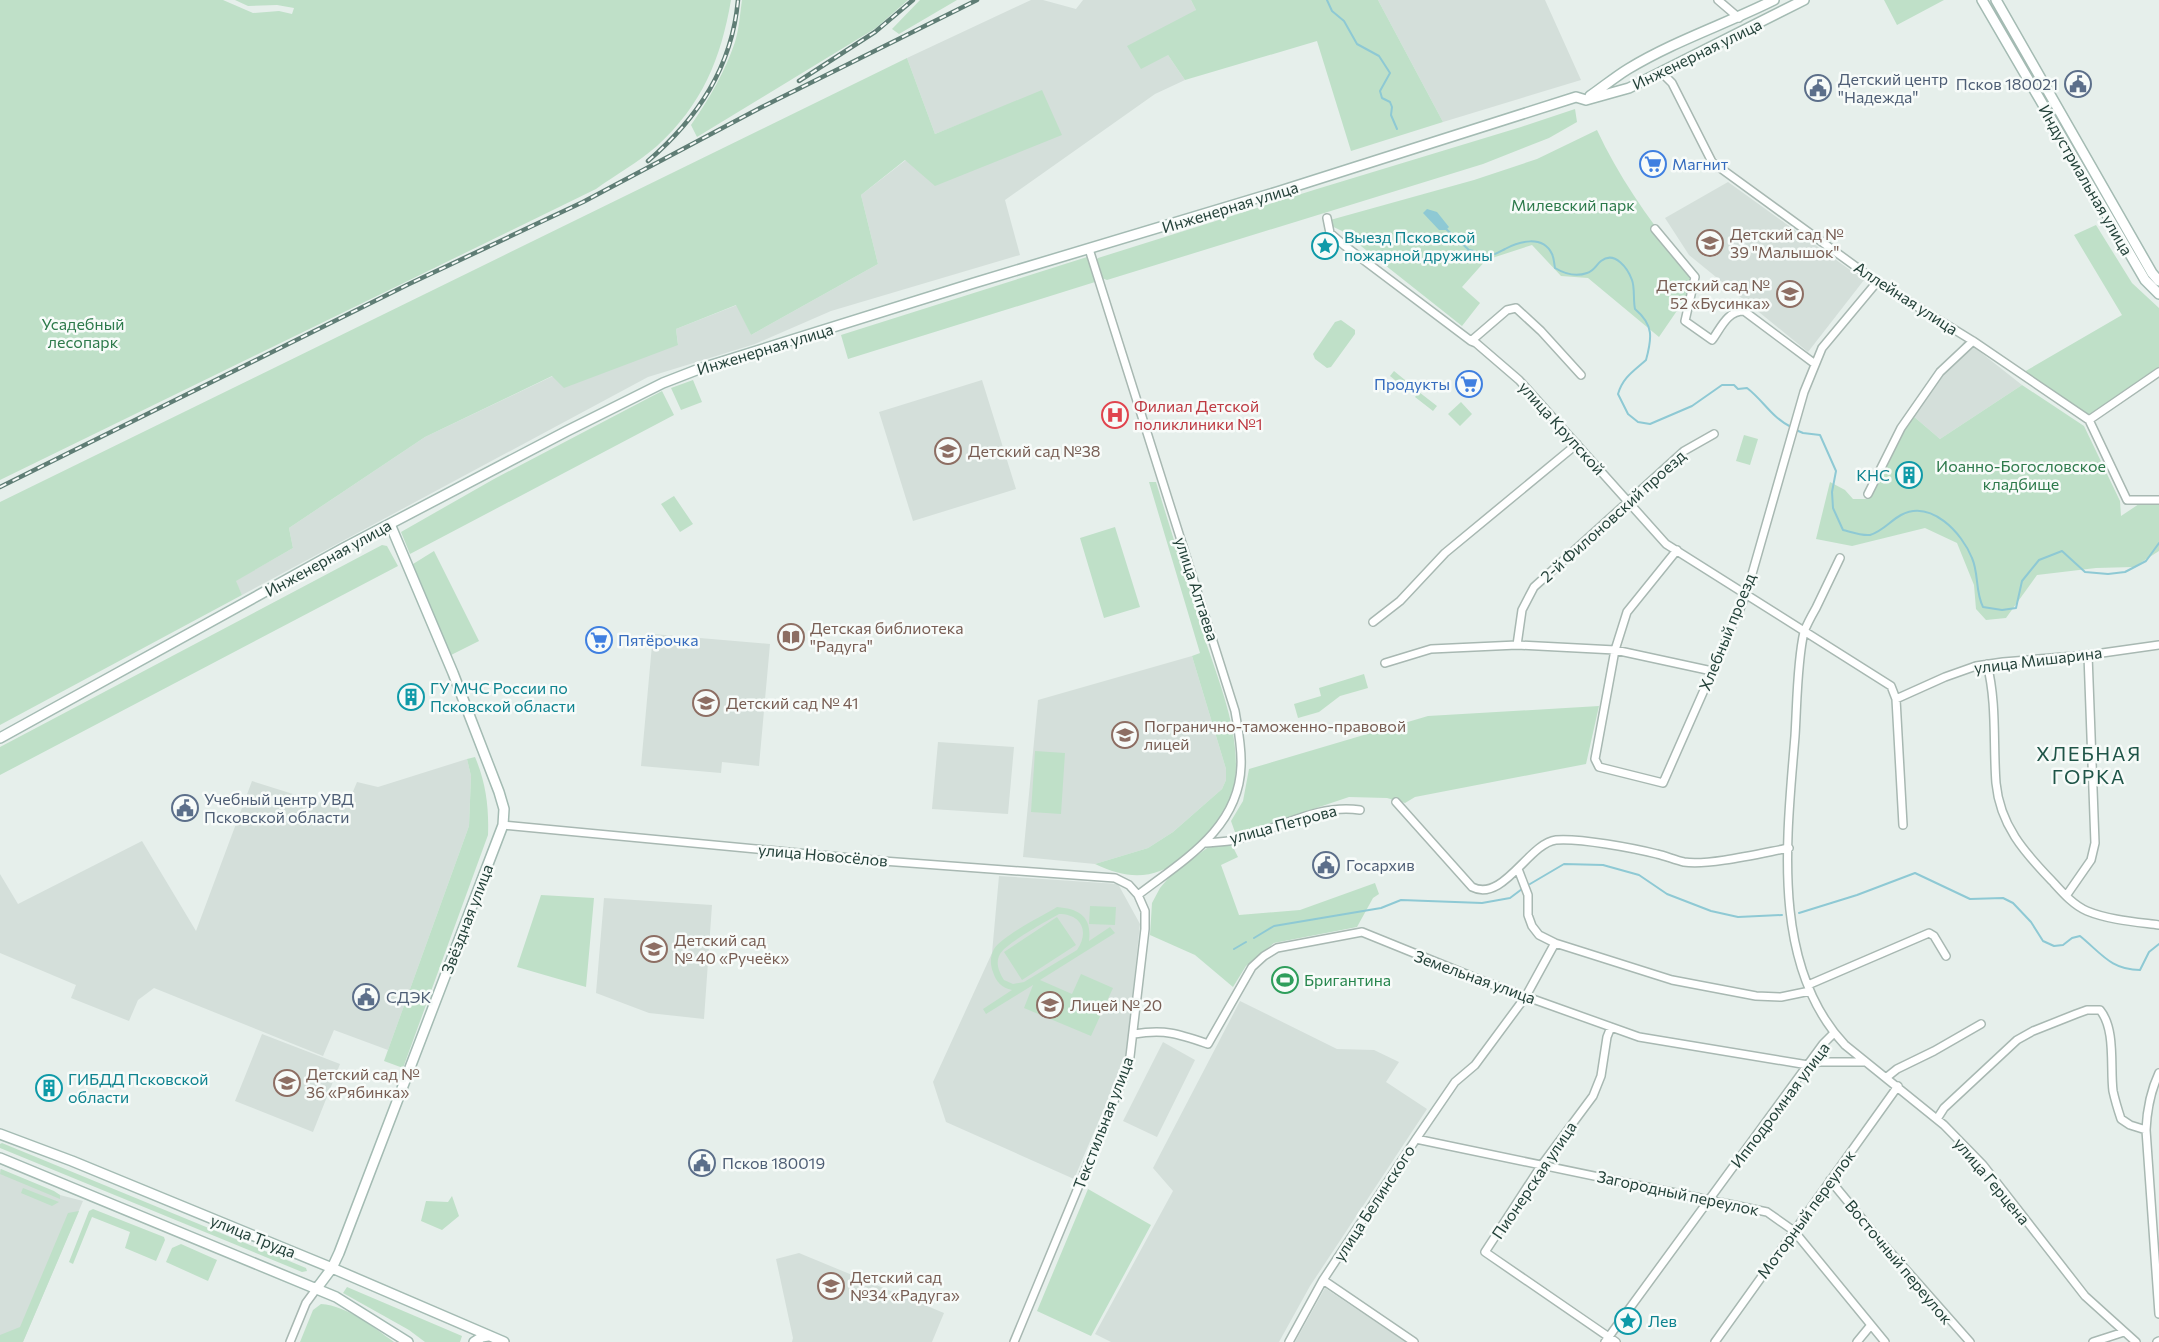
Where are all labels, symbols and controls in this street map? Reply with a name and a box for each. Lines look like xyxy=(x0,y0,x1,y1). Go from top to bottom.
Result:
street label: Инженерная улица xyxy=(1629,14,1765,93)
place label: Детский центр "Надежда" xyxy=(1838,69,1948,106)
public building icon: Псков 180021 xyxy=(2063,69,2093,99)
public building icon: Детский центр "Надежда" xyxy=(1803,73,1833,103)
place label: Псков 180021 xyxy=(1956,74,2058,93)
street label: Индустриальная улица xyxy=(2036,101,2137,258)
supermarket icon: Магнит xyxy=(1638,149,1668,179)
place label: Магнит xyxy=(1672,154,1729,173)
street label: Инженерная улица xyxy=(1159,177,1300,236)
park label: Милевский парк xyxy=(1511,195,1635,214)
place label: Детский сад № 39 "Малышок" xyxy=(1730,224,1844,261)
place label: Выезд Псковской пожарной дружины xyxy=(1344,227,1493,264)
school or university icon: Детский сад № 39 "Малышок" xyxy=(1695,228,1725,258)
place icon: Выезд Псковской пожарной дружины xyxy=(1310,231,1340,261)
street label: Аллейная улица xyxy=(1851,257,1962,338)
place label: Детский сад № 52 «Бусинка» xyxy=(1656,275,1770,312)
school or university icon: Детский сад № 52 «Бусинка» xyxy=(1775,279,1805,309)
park label: Усадебный лесопарк xyxy=(42,314,124,351)
street label: Инженерная улица xyxy=(694,319,835,378)
supermarket icon: Продукты xyxy=(1454,369,1484,399)
place label: Продукты xyxy=(1374,374,1450,393)
street label: улица Крупской xyxy=(1516,377,1609,478)
place label: Филиал Детской поликлиники №1 xyxy=(1134,396,1263,433)
hospital icon: Филиал Детской поликлиники №1 xyxy=(1100,400,1130,430)
school or university icon: Детский сад №38 xyxy=(933,436,963,466)
place label: Детский сад №38 xyxy=(968,441,1101,460)
street label: 2-й Филоновский проезд xyxy=(1536,445,1689,586)
park label: Иоанно-Богословское кладбище xyxy=(1936,456,2106,493)
building icon: КНС xyxy=(1894,460,1924,490)
place label: КНС xyxy=(1856,465,1890,484)
street label: Инженерная улица xyxy=(261,515,394,600)
street label: улица Алтаева xyxy=(1172,534,1223,643)
street label: Хлебный проезд xyxy=(1694,570,1759,693)
place label: Детская библиотека "Радуга" xyxy=(810,618,964,655)
library icon: Детская библиотека "Радуга" xyxy=(776,622,806,652)
supermarket icon: Пятёрочка xyxy=(584,625,614,655)
place label: Пятёрочка xyxy=(618,630,698,649)
street label: улица Мишарина xyxy=(1973,642,2103,677)
place label: ГУ МЧС России по Псковской области xyxy=(430,678,575,715)
building icon: ГУ МЧС России по Псковской области xyxy=(396,682,426,712)
school or university icon: Детский сад № 41 xyxy=(691,688,721,718)
place label: Детский сад № 41 xyxy=(726,693,859,712)
place label: Погранично-таможенно-правовой лицей xyxy=(1144,716,1406,753)
school or university icon: Погранично-таможенно-правовой лицей xyxy=(1110,720,1140,750)
district label: ХЛЕБНАЯ ГОРКА xyxy=(2036,741,2142,788)
place label: Учебный центр УВД Псковской области xyxy=(204,789,354,826)
public building icon: Учебный центр УВД Псковской области xyxy=(170,793,200,823)
street label: улица Петрова xyxy=(1227,800,1339,847)
street label: улица Новосёлов xyxy=(757,839,889,870)
public building icon: Госархив xyxy=(1311,850,1341,880)
place label: Госархив xyxy=(1346,855,1415,874)
street label: Звёздная улица xyxy=(437,861,496,976)
place label: Детский сад № 40 «Ручеёк» xyxy=(674,930,789,967)
school or university icon: Детский сад № 40 «Ручеёк» xyxy=(639,934,669,964)
street label: Земельная улица xyxy=(1412,946,1538,1007)
sports icon: Бригантина xyxy=(1270,965,1300,995)
place label: Бригантина xyxy=(1304,970,1391,989)
public building icon: СДЭК xyxy=(351,982,381,1012)
place label: СДЭК xyxy=(386,987,431,1006)
school or university icon: Лицей № 20 xyxy=(1035,990,1065,1020)
place label: Лицей № 20 xyxy=(1070,995,1162,1014)
street label: Ипподромная улица xyxy=(1726,1038,1833,1171)
street label: Текстильная улица xyxy=(1069,1054,1137,1192)
place label: Детский сад № 36 «Рябинка» xyxy=(306,1064,420,1101)
school or university icon: Детский сад № 36 «Рябинка» xyxy=(272,1068,302,1098)
place label: ГИБДД Псковской области xyxy=(68,1069,209,1106)
building icon: ГИБДД Псковской области xyxy=(34,1073,64,1103)
street label: Пионерская улица xyxy=(1487,1117,1580,1242)
street label: улица Герцена xyxy=(1951,1133,2034,1228)
street label: улица Белинского xyxy=(1329,1141,1418,1264)
street label: Моторный переулок xyxy=(1753,1145,1859,1282)
public building icon: Псков 180019 xyxy=(687,1148,717,1178)
place label: Псков 180019 xyxy=(722,1153,825,1172)
street label: Загородный переулок xyxy=(1595,1166,1761,1219)
street label: Восточный переулок xyxy=(1842,1196,1957,1328)
street label: улица Труда xyxy=(208,1210,299,1261)
place label: Детский сад №34 «Радуга» xyxy=(850,1267,960,1304)
school or university icon: Детский сад №34 «Радуга» xyxy=(816,1271,846,1301)
place icon: Лев xyxy=(1613,1306,1643,1336)
place label: Лев xyxy=(1648,1311,1677,1330)

